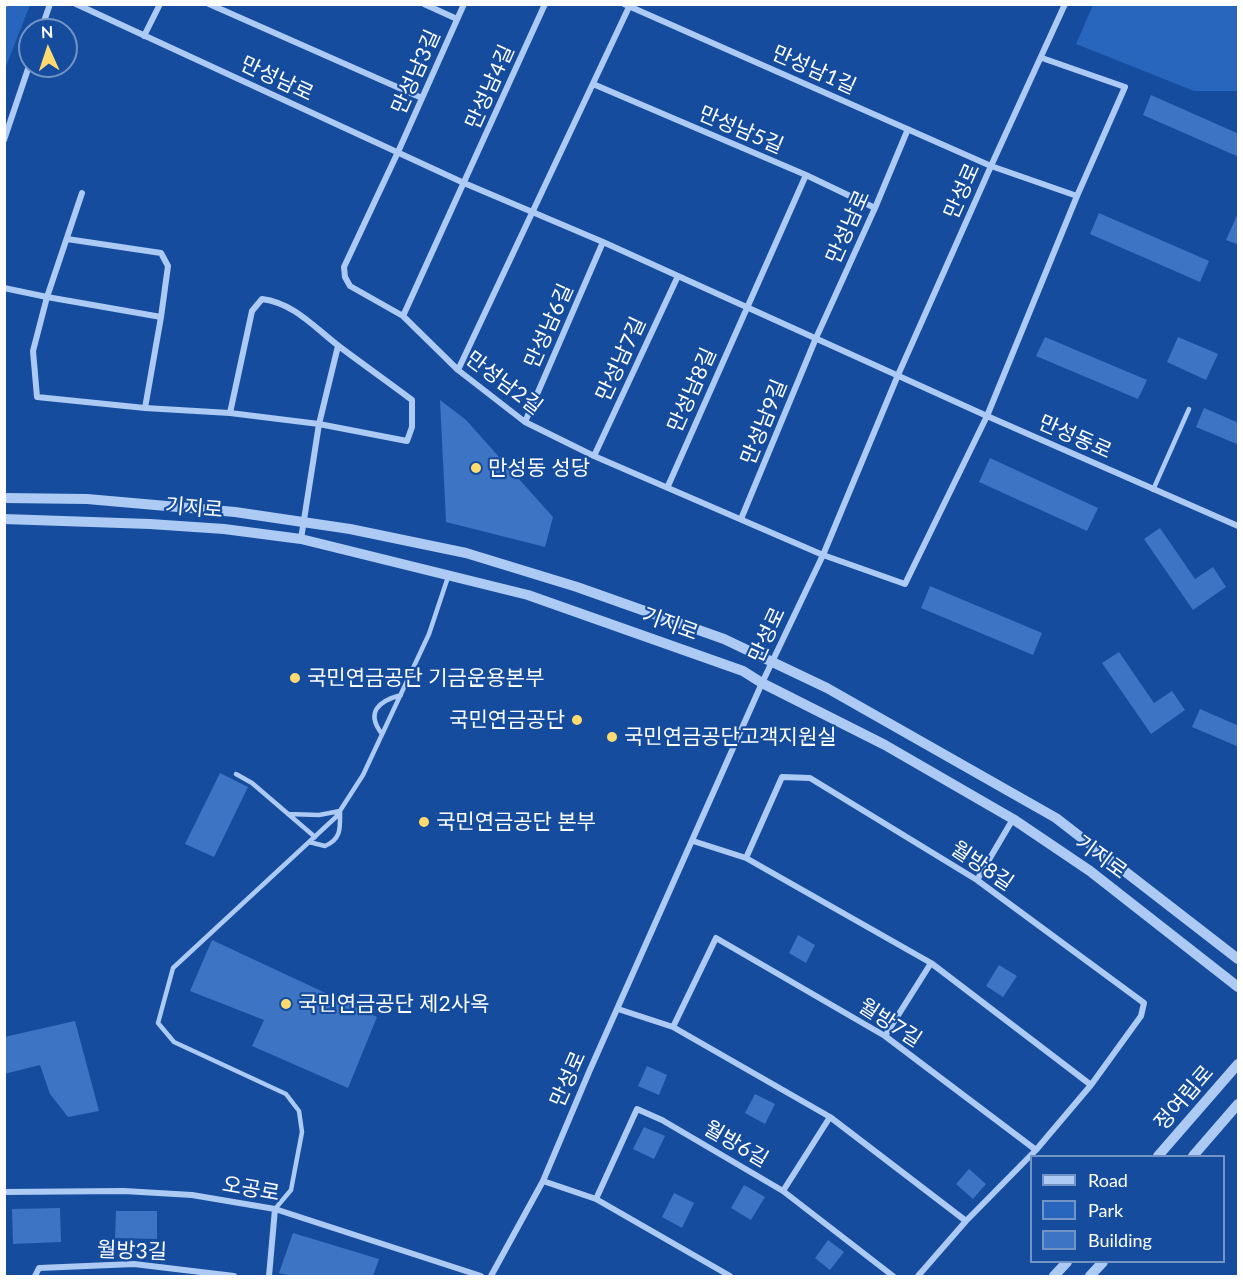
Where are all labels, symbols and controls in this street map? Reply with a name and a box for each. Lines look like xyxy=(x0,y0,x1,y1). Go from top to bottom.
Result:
north arrow xyxy=(18,18,78,78)
text: N xyxy=(40,22,54,41)
street label: 만성남3길 xyxy=(386,26,446,118)
street label: 만성남1길 xyxy=(768,40,860,100)
street label: 만성남4길 xyxy=(460,41,520,133)
street label: 만성남로 xyxy=(237,51,317,107)
street label: 만성남5길 xyxy=(695,101,787,159)
street label: 만성로 xyxy=(939,159,985,223)
street label: 만성남로 xyxy=(821,187,875,267)
street label: 만성남6길 xyxy=(519,280,579,372)
street label: 만성남7길 xyxy=(591,313,651,405)
street label: 만성남8길 xyxy=(662,344,722,436)
street label: 만성남2길 xyxy=(461,346,547,420)
street label: 만성남9길 xyxy=(736,376,792,468)
street label: 만성동로 xyxy=(1035,410,1115,464)
place label: 만성동 성당 xyxy=(488,455,590,481)
marker: 만성동 성당 xyxy=(469,461,483,475)
street label: 기지로 xyxy=(164,493,224,523)
street label: 기지로 xyxy=(638,602,702,646)
street label: 만성로 xyxy=(743,603,791,667)
place label: 국민연금공단 기금운용본부 xyxy=(307,665,544,691)
marker: 국민연금공단 기금운용본부 xyxy=(288,671,302,685)
place label: 국민연금공단 xyxy=(449,707,565,733)
marker: 국민연금공단 xyxy=(570,713,584,727)
place label: 국민연금공단고객지원실 xyxy=(624,724,837,750)
marker: 국민연금공단고객지원실 xyxy=(605,730,619,744)
place label: 국민연금공단 본부 xyxy=(436,809,596,835)
marker: 국민연금공단 본부 xyxy=(417,815,431,829)
street label: 기지로 xyxy=(1070,830,1132,884)
street label: 월방8길 xyxy=(946,836,1018,896)
place label: 국민연금공단 제2사옥 xyxy=(298,991,489,1017)
street label: 월방7길 xyxy=(854,993,926,1053)
marker: 국민연금공단 제2사옥 xyxy=(279,997,293,1011)
street label: 만성로 xyxy=(545,1047,591,1111)
street label: 정여립로 xyxy=(1149,1061,1219,1135)
street label: 월방6길 xyxy=(699,1116,773,1172)
legend xyxy=(1030,1155,1225,1263)
text: Road xyxy=(1088,1169,1128,1191)
street label: 오공로 xyxy=(220,1172,282,1206)
text: Park xyxy=(1088,1199,1123,1221)
text: Building xyxy=(1088,1229,1152,1251)
street label: 월방3길 xyxy=(97,1237,167,1265)

